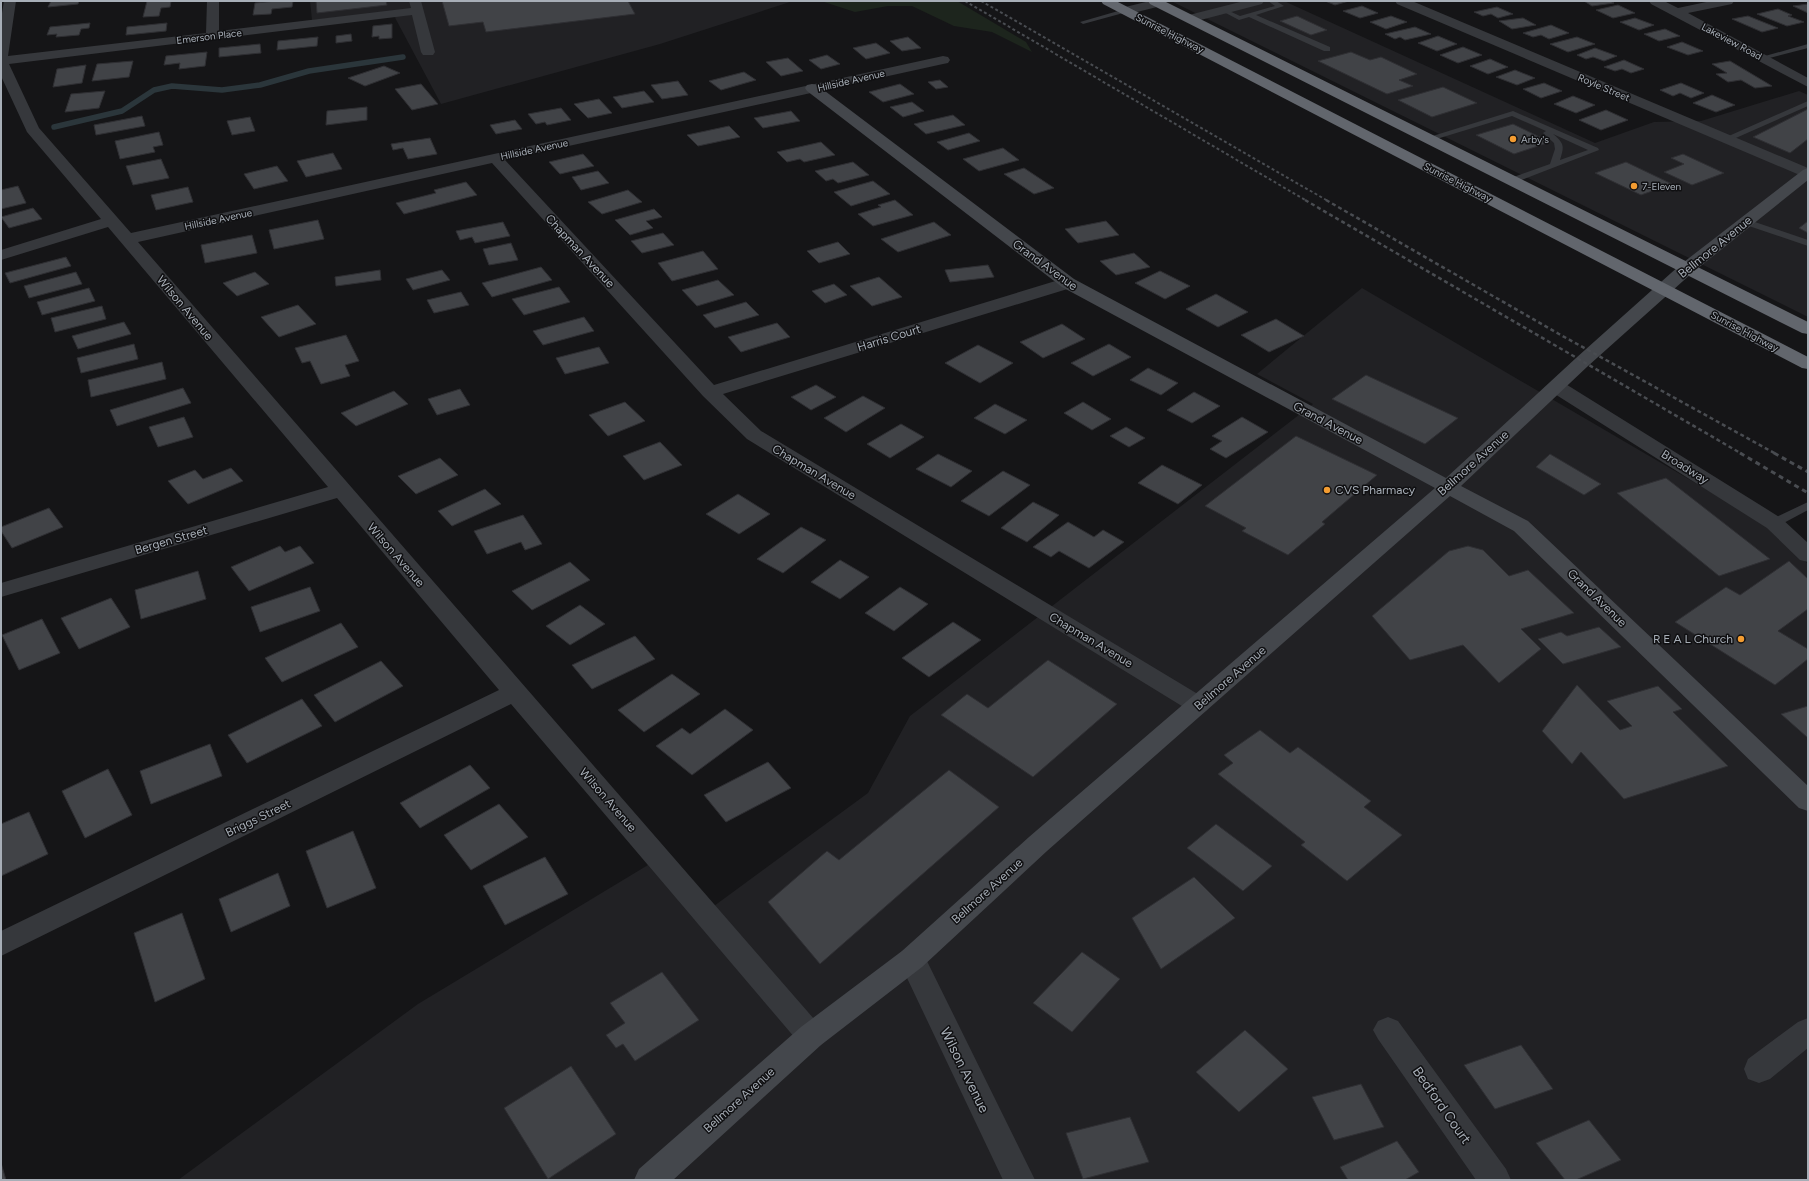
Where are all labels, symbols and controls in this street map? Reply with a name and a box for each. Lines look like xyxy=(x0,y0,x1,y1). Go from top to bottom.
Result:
street label: Sunrise Highway xyxy=(1133,11,1207,57)
street label: Lakeview Road xyxy=(1699,20,1764,63)
street label: Emerson Place xyxy=(176,26,243,47)
street label: Hillside Avenue xyxy=(816,66,887,95)
street label: Royle Street xyxy=(1576,71,1632,104)
place label: Arby's xyxy=(1521,133,1549,146)
marker: Arby's xyxy=(1508,134,1518,144)
street label: Hillside Avenue xyxy=(499,136,570,163)
street label: Sunrise Highway xyxy=(1421,160,1495,206)
place label: 7-Eleven xyxy=(1642,180,1682,193)
marker: 7-Eleven xyxy=(1629,181,1639,191)
street label: Hillside Avenue xyxy=(183,206,254,233)
street label: Chapman Avenue xyxy=(542,211,618,291)
street label: Bellmore Avenue xyxy=(1675,213,1755,281)
street label: Grand Avenue xyxy=(1010,237,1080,293)
street label: Wilson Avenue xyxy=(154,273,216,343)
street label: Sunrise Highway xyxy=(1709,308,1781,355)
street label: Harris Court xyxy=(856,322,923,354)
street label: Grand Avenue xyxy=(1291,399,1365,447)
street label: Bellmore Avenue xyxy=(1435,427,1512,498)
street label: Chapman Avenue xyxy=(770,441,859,503)
street label: Broadway xyxy=(1659,447,1712,487)
place label: CVS Pharmacy xyxy=(1335,483,1416,497)
marker: CVS Pharmacy xyxy=(1322,485,1332,495)
street label: Wilson Avenue xyxy=(365,520,428,590)
street label: Bergen Street xyxy=(133,523,209,557)
street label: Grand Avenue xyxy=(1565,566,1630,630)
street label: Chapman Avenue xyxy=(1047,609,1136,671)
place label: R E A L Church xyxy=(1653,632,1733,646)
marker: R E A L Church xyxy=(1736,634,1746,644)
street label: Bellmore Avenue xyxy=(1191,643,1269,713)
street label: Wilson Avenue xyxy=(577,765,640,835)
street label: Briggs Street xyxy=(223,796,293,840)
street label: Bellmore Avenue xyxy=(949,855,1026,926)
street label: Wilson Avenue xyxy=(937,1025,993,1116)
street label: Bellmore Avenue xyxy=(701,1064,778,1135)
street label: Bedford Court xyxy=(1409,1064,1474,1147)

